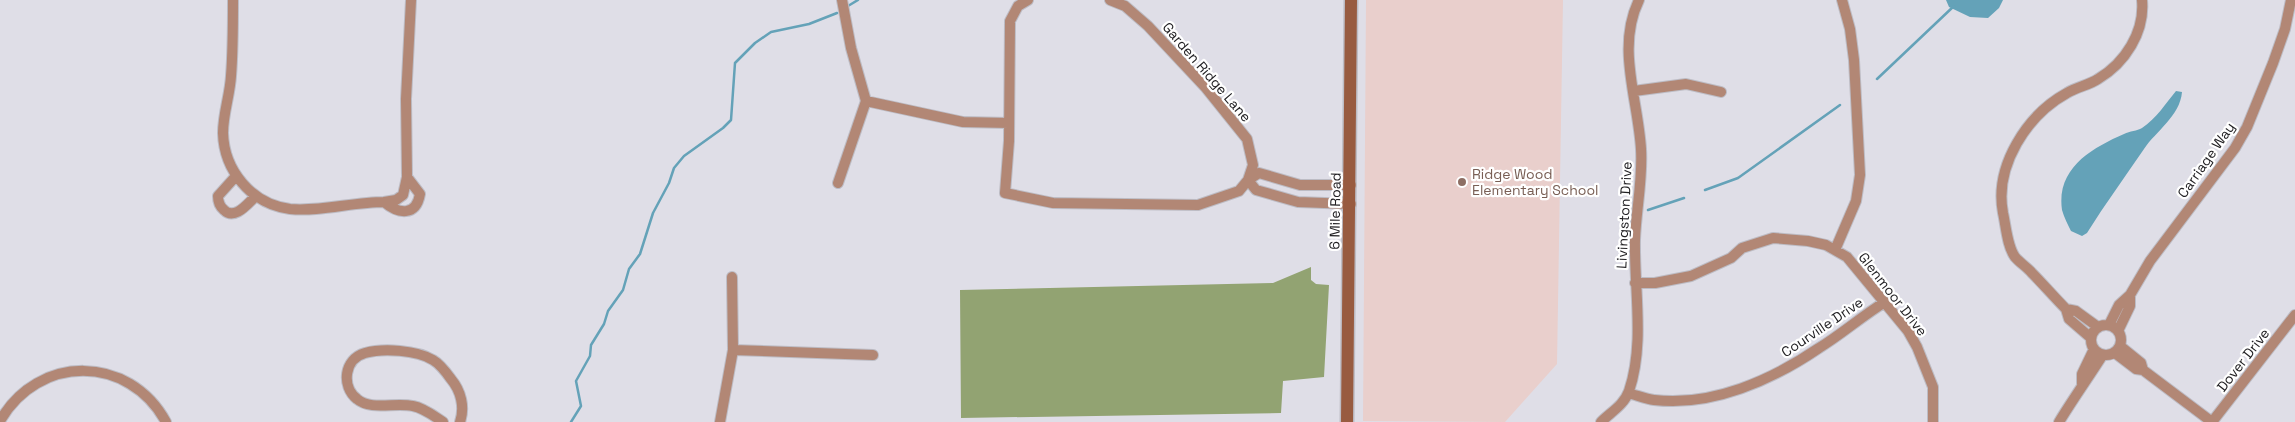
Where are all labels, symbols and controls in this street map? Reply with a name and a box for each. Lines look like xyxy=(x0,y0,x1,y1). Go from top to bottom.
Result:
street label: Garden Ridge Lane xyxy=(1159,18,1255,126)
street label: Carriage Way xyxy=(2173,119,2239,201)
street label: Livingston Drive xyxy=(1612,161,1636,269)
place label: Ridge Wood Elementary School xyxy=(1472,165,1598,199)
street label: 6 Mile Road xyxy=(1325,172,1345,250)
marker: Ridge Wood Elementary School xyxy=(1456,176,1468,188)
street label: Glenmoor Drive xyxy=(1855,249,1931,339)
street label: Courville Drive xyxy=(1778,293,1866,361)
street label: Dover Drive xyxy=(2213,325,2273,395)

